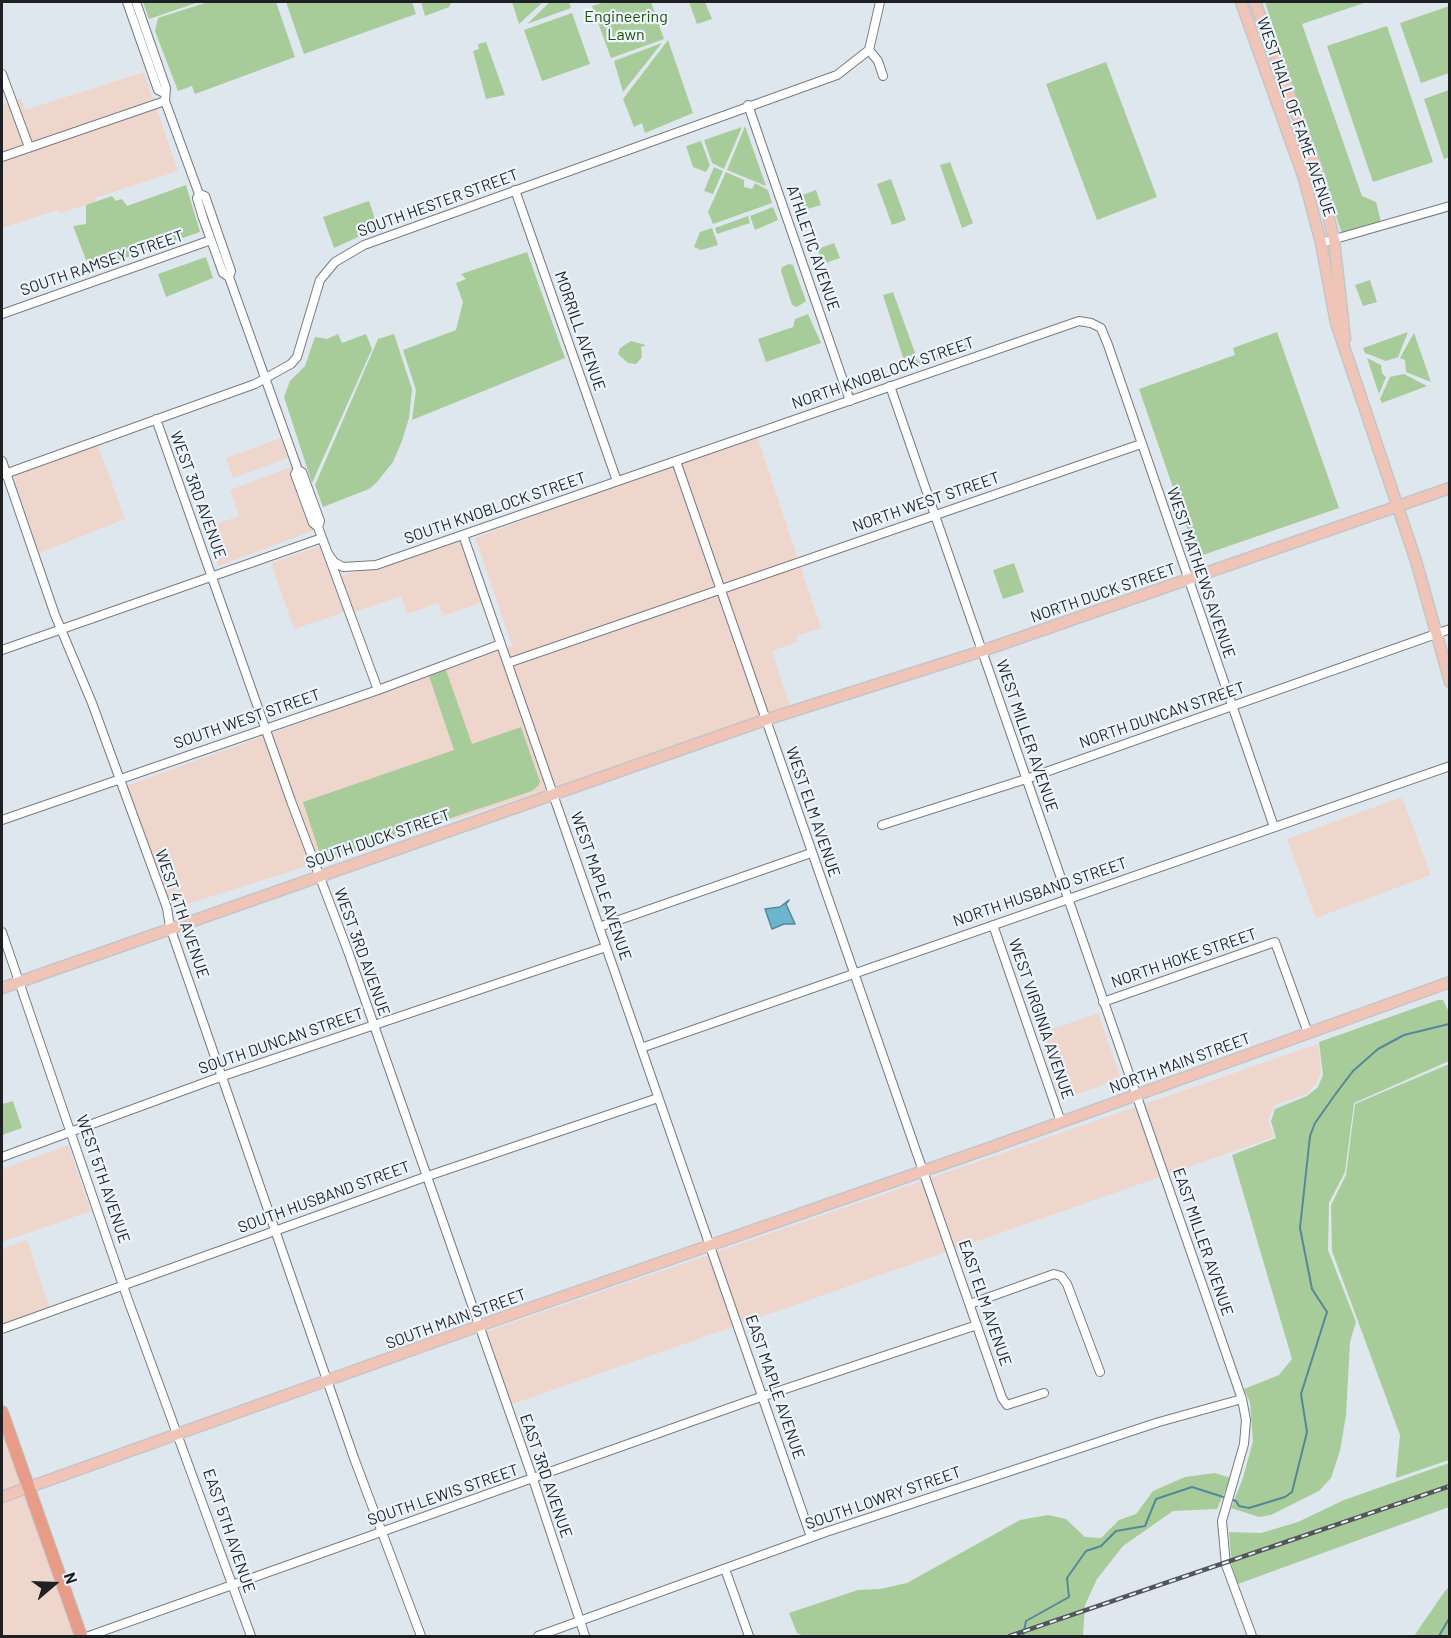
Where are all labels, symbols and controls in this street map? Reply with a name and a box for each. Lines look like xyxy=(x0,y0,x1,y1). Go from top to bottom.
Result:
park label: Engineering Lawn xyxy=(584,7,668,45)
street label: WEST HALL OF FAME AVENUE xyxy=(1253,15,1339,219)
street label: SOUTH HESTER STREET xyxy=(355,165,521,241)
street label: ATHLETIC AVENUE xyxy=(782,183,844,313)
street label: SOUTH RAMSEY STREET xyxy=(18,226,186,300)
street label: MORRILL AVENUE xyxy=(551,269,609,393)
street label: NORTH KNOBLOCK STREET xyxy=(789,333,977,413)
street label: WEST 3RD AVENUE xyxy=(166,428,230,562)
street label: SOUTH KNOBLOCK STREET xyxy=(402,468,588,548)
street label: NORTH WEST STREET xyxy=(850,468,1002,536)
street label: WEST MATHEWS AVENUE xyxy=(1163,485,1239,661)
street label: NORTH DUCK STREET xyxy=(1028,559,1178,627)
street label: WEST MILLER AVENUE xyxy=(992,657,1062,815)
street label: NORTH DUNCAN STREET xyxy=(1077,678,1247,752)
street label: SOUTH WEST STREET xyxy=(171,685,323,753)
street label: WEST ELM AVENUE xyxy=(782,744,844,880)
street label: SOUTH DUCK STREET xyxy=(303,805,453,873)
street label: WEST MAPLE AVENUE xyxy=(567,809,635,963)
street label: WEST 4TH AVENUE xyxy=(151,847,213,981)
street label: NORTH HUSBAND STREET xyxy=(950,853,1130,931)
street label: WEST 3RD AVENUE xyxy=(330,885,394,1019)
street label: NORTH HOKE STREET xyxy=(1109,924,1259,992)
street label: WEST VIRGINIA AVENUE xyxy=(1004,936,1078,1102)
street label: SOUTH DUNCAN STREET xyxy=(196,1004,366,1078)
street label: NORTH MAIN STREET xyxy=(1107,1028,1253,1098)
street label: WEST 5TH AVENUE xyxy=(72,1112,134,1246)
street label: SOUTH HUSBAND STREET xyxy=(235,1157,413,1237)
street label: EAST MILLER AVENUE xyxy=(1169,1165,1237,1319)
street label: EAST ELM AVENUE xyxy=(954,1237,1016,1369)
street label: SOUTH MAIN STREET xyxy=(383,1285,529,1353)
street label: EAST MAPLE AVENUE xyxy=(741,1312,809,1462)
street label: EAST 3RD AVENUE xyxy=(516,1411,576,1541)
street label: SOUTH LEWIS STREET xyxy=(365,1460,521,1530)
street label: SOUTH LOWRY STREET xyxy=(803,1462,963,1534)
street label: EAST 5TH AVENUE xyxy=(199,1467,259,1595)
north arrow xyxy=(24,1554,84,1614)
text: N xyxy=(61,1570,82,1586)

